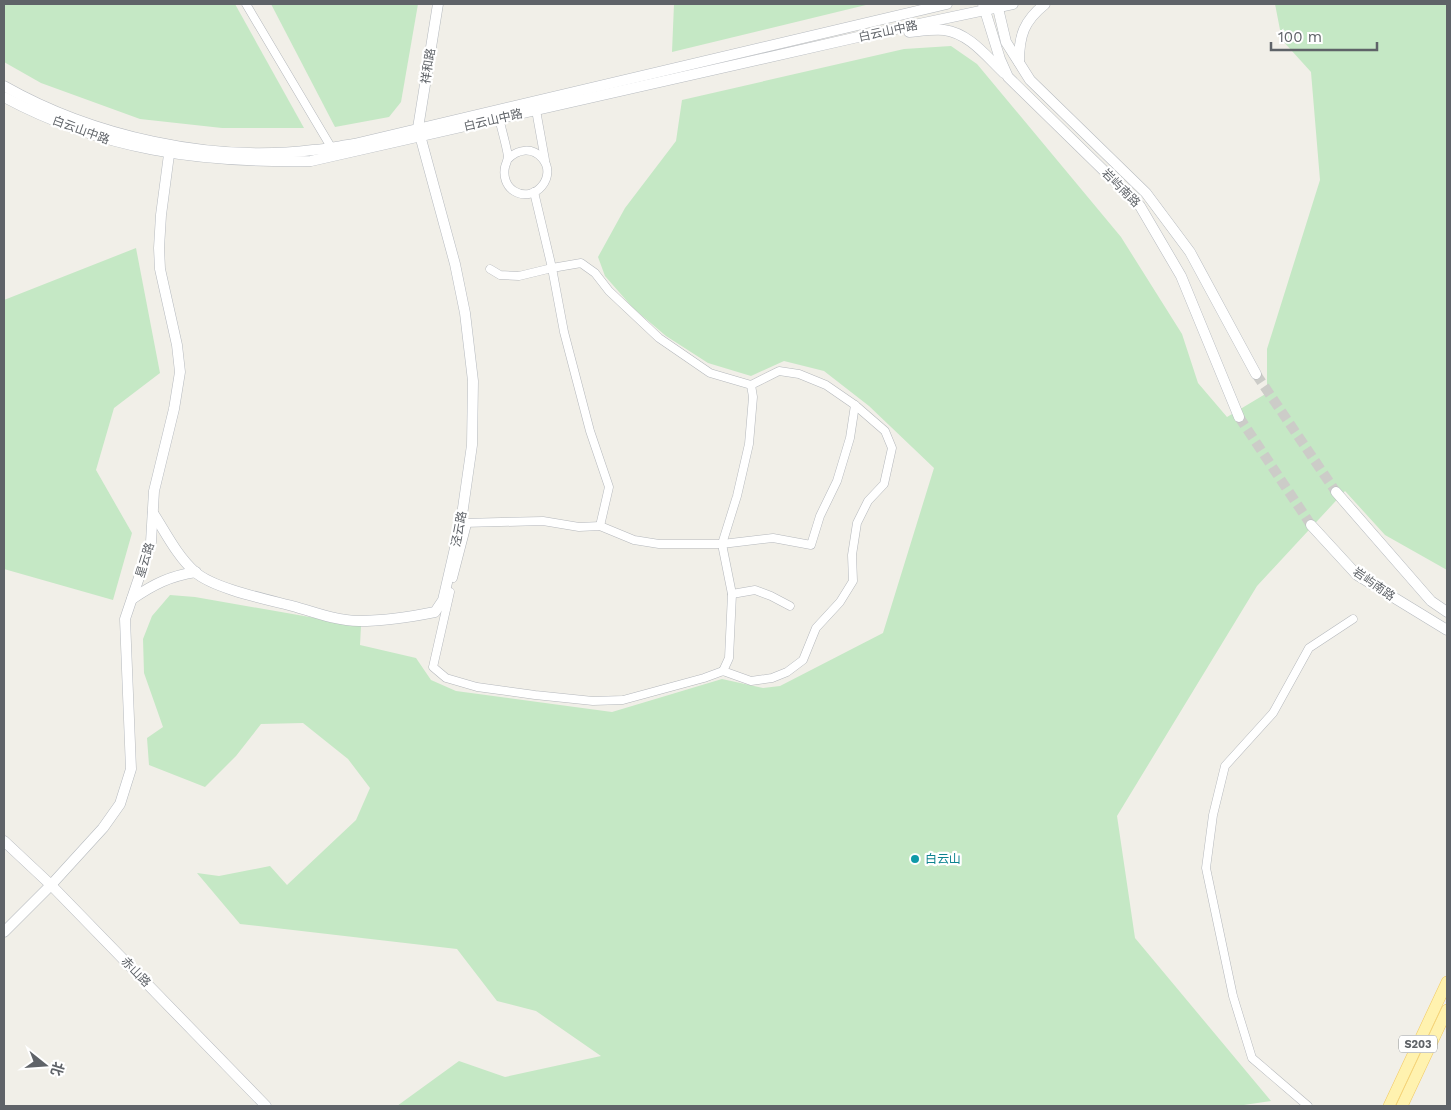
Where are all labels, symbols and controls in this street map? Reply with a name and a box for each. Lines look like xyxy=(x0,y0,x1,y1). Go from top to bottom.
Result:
street label: 白云山中路 xyxy=(857,18,919,44)
scale bar xyxy=(1271,20,1377,52)
text: 100 m xyxy=(1278,28,1322,46)
street label: 祥和路 xyxy=(418,47,438,85)
street label: 白云山中路 xyxy=(462,106,524,134)
street label: 白云山中路 xyxy=(50,113,112,147)
street label: 岩屿南路 xyxy=(1099,166,1143,210)
street label: 泾云路 xyxy=(449,510,469,548)
street label: 星云路 xyxy=(133,541,157,579)
street label: 岩屿南路 xyxy=(1350,564,1398,604)
place label: 白云山 xyxy=(925,852,961,866)
marker: 白云山 xyxy=(909,853,921,865)
street label: 赤山路 xyxy=(118,954,154,990)
road number: S203 xyxy=(1399,1036,1437,1052)
north arrow xyxy=(20,1040,70,1090)
text: 北 xyxy=(48,1060,67,1078)

